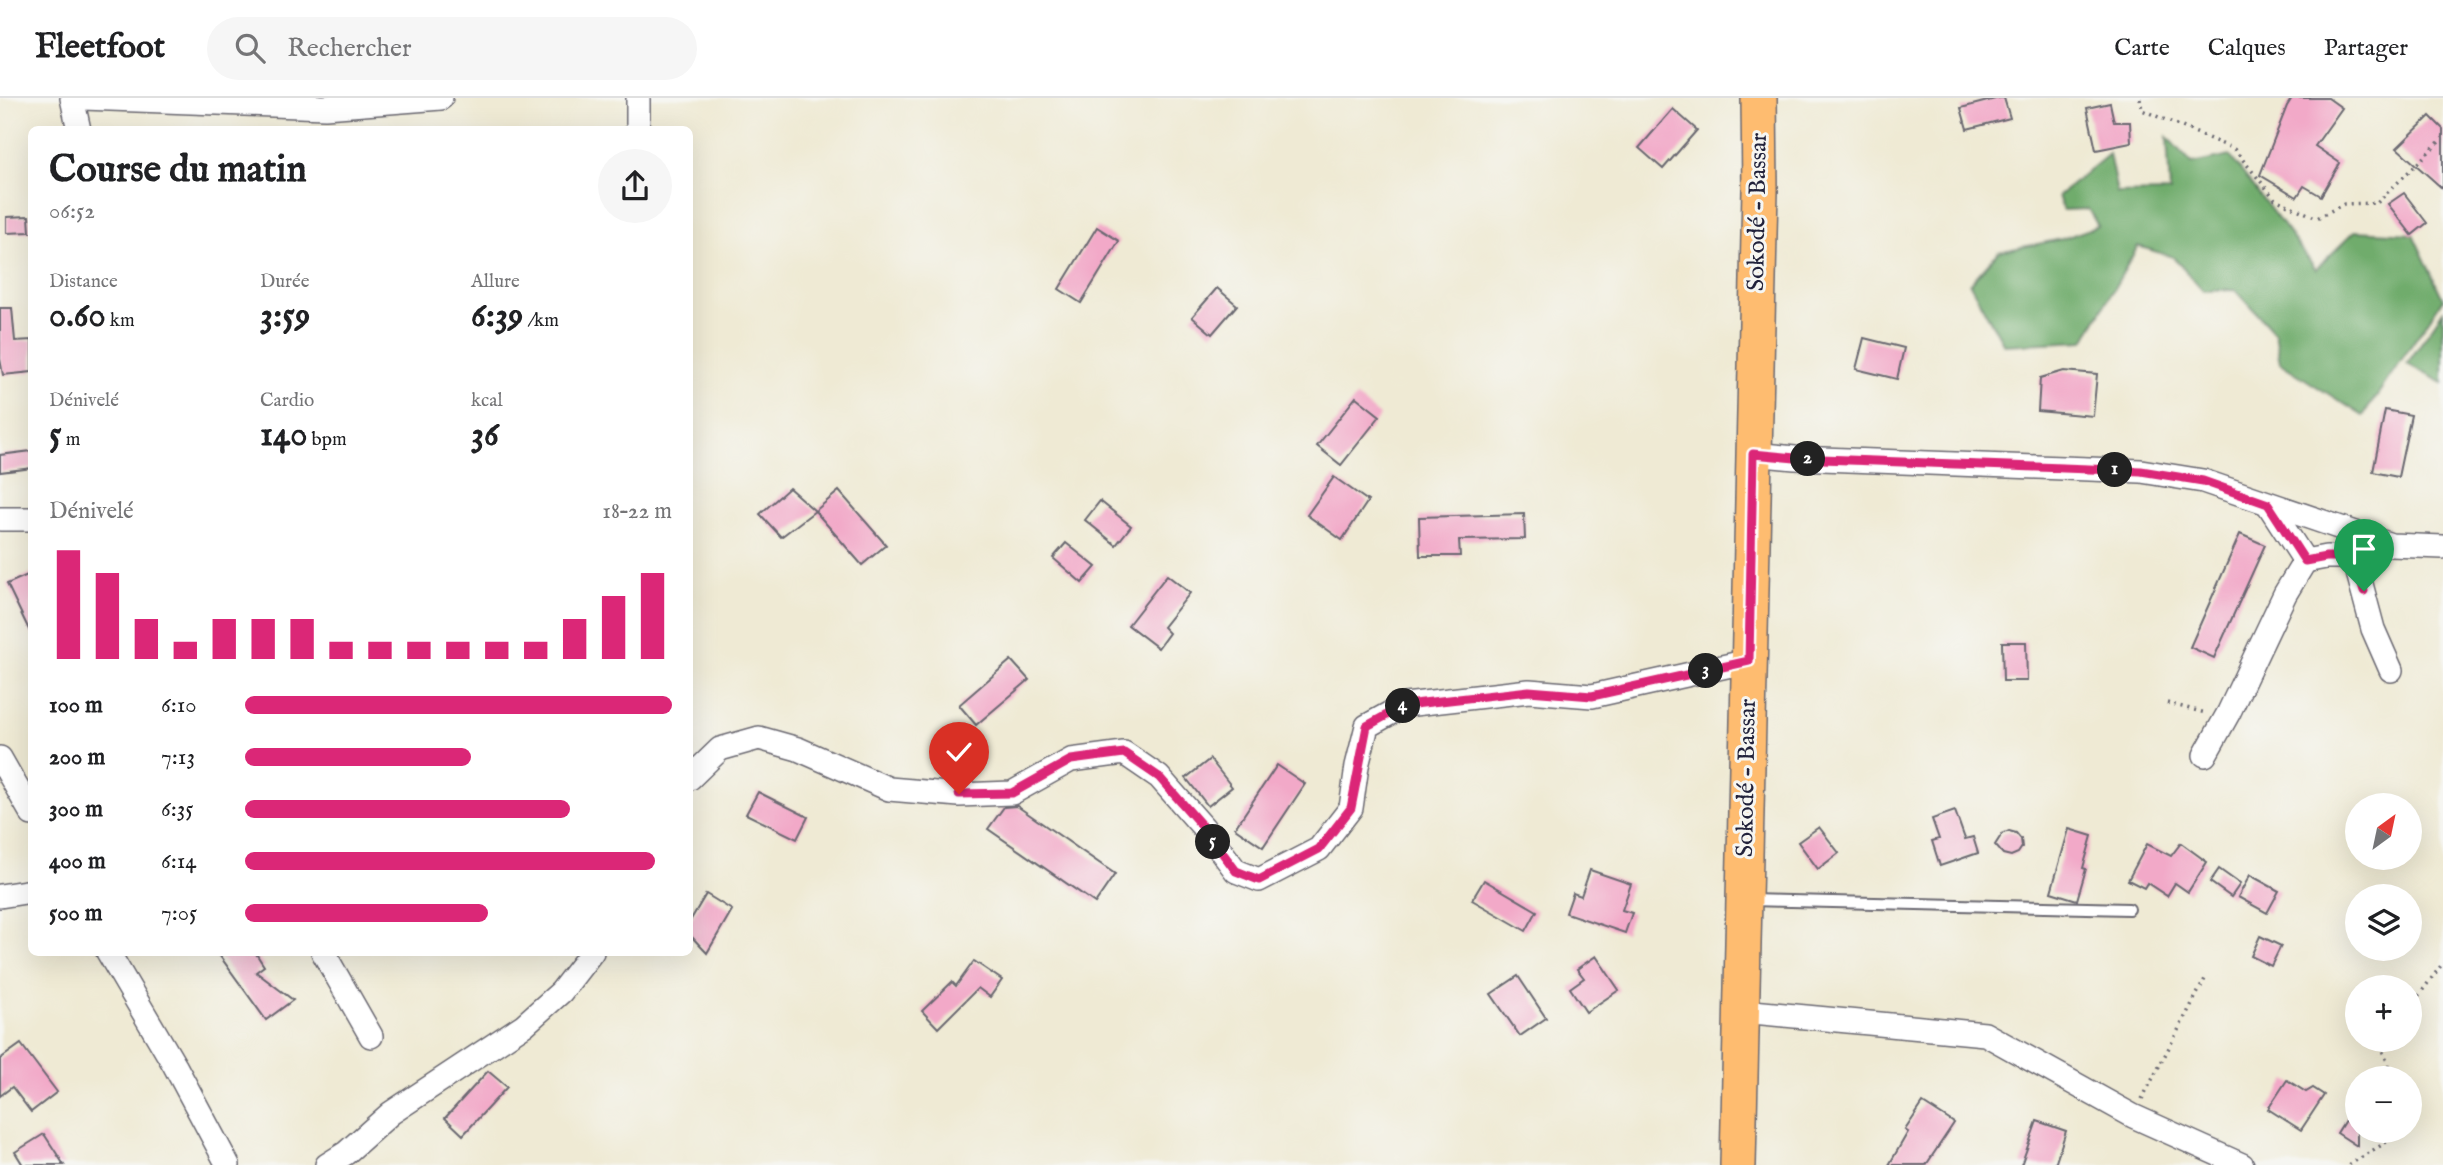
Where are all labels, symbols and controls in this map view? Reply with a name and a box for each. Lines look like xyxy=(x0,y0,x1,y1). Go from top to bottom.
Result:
search box xyxy=(207,17,697,80)
text: Fleetfoot xyxy=(35,27,165,69)
icon: search xyxy=(231,29,269,67)
text: Rechercher xyxy=(287,32,412,65)
text: Carte xyxy=(2114,33,2170,64)
text: Calques xyxy=(2208,33,2286,64)
text: Partager xyxy=(2324,33,2408,64)
street label: Sokodé - Bassar xyxy=(1741,132,1775,291)
text: Course du matin xyxy=(49,147,307,195)
button: share xyxy=(598,149,672,223)
text: 06:52 xyxy=(49,197,95,226)
text: Distance xyxy=(49,270,118,294)
text: Durée xyxy=(260,270,310,294)
text: Allure xyxy=(471,270,520,294)
text: 0.60 xyxy=(49,294,106,339)
text: 3:59 xyxy=(260,294,310,339)
text: 6:39 xyxy=(471,294,523,339)
text: km xyxy=(106,309,135,333)
text: /km xyxy=(523,309,559,333)
text: Dénivelé xyxy=(49,389,119,413)
text: Cardio xyxy=(260,389,314,413)
text: kcal xyxy=(471,389,503,413)
text: 5 xyxy=(49,413,62,458)
text: 140 xyxy=(260,413,307,458)
text: 36 xyxy=(471,413,499,458)
text: m xyxy=(62,428,81,452)
text: bpm xyxy=(307,428,347,452)
pin: 2 xyxy=(1790,442,1826,476)
text: 2 xyxy=(1803,446,1812,470)
pin: 1 xyxy=(2098,452,2132,488)
text: 1 xyxy=(2111,457,2118,481)
text: Dénivelé xyxy=(49,497,134,526)
text: 18–22 m xyxy=(602,497,672,526)
pin xyxy=(2334,519,2394,591)
icon: arrive xyxy=(2345,530,2383,568)
pin: 3 xyxy=(1688,654,1724,688)
text: 3 xyxy=(1702,658,1709,682)
pin: 4 xyxy=(1386,688,1420,724)
text: 100 m xyxy=(49,691,103,720)
text: 6:10 xyxy=(161,691,197,720)
text: 4 xyxy=(1398,693,1407,717)
street label: Sokodé - Bassar xyxy=(1730,698,1764,857)
pin xyxy=(929,722,989,794)
icon: check xyxy=(940,733,978,771)
text: 200 m xyxy=(49,743,105,772)
text: 7:13 xyxy=(161,743,195,772)
north arrow xyxy=(2345,793,2422,870)
map controls xyxy=(2345,793,2422,1143)
text: 300 m xyxy=(49,795,103,824)
text: 6:35 xyxy=(161,795,194,824)
pin: 5 xyxy=(1196,824,1230,860)
text: 5 xyxy=(1209,829,1216,853)
text: 400 m xyxy=(49,847,106,876)
text: 6:14 xyxy=(161,847,197,876)
button: layers xyxy=(2345,884,2422,961)
text: 500 m xyxy=(49,899,103,928)
text: 7:05 xyxy=(161,899,197,928)
button: + xyxy=(2345,975,2422,1052)
button: − xyxy=(2345,1066,2422,1143)

